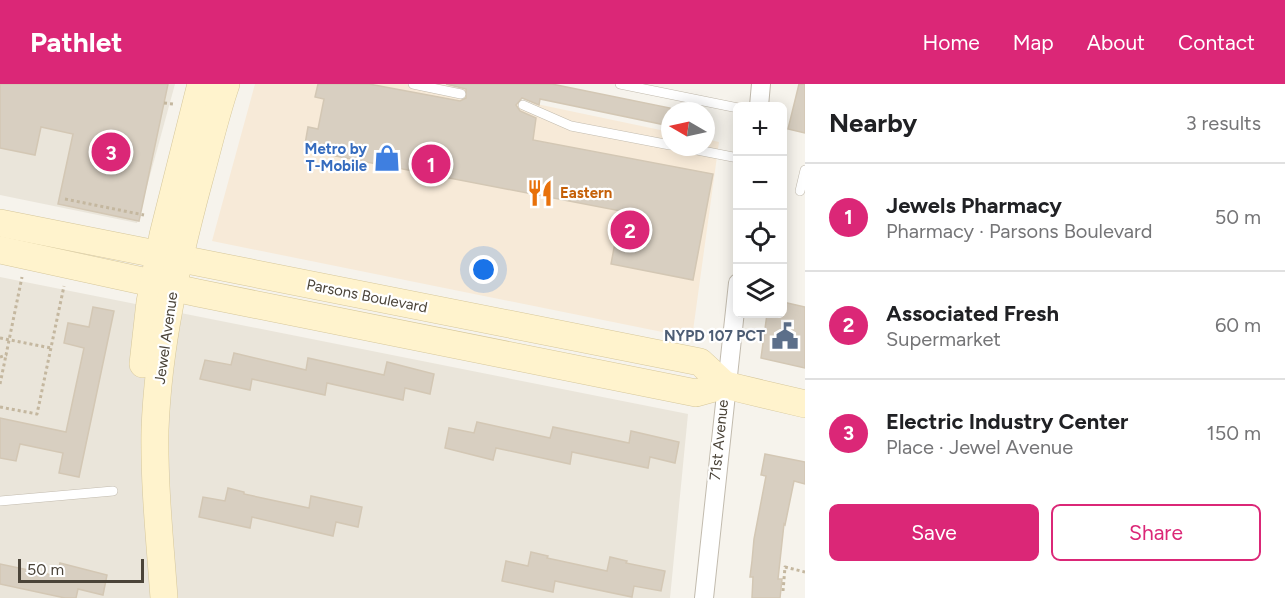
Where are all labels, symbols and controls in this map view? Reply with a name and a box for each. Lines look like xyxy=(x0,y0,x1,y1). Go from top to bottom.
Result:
text: Pathlet xyxy=(30,25,122,59)
text: Home xyxy=(923,30,980,55)
text: Map xyxy=(1013,30,1054,55)
text: About xyxy=(1087,30,1145,55)
text: Contact xyxy=(1178,30,1255,55)
north arrow xyxy=(661,102,715,156)
map controls xyxy=(733,102,787,318)
button: + xyxy=(733,102,787,156)
text: Nearby xyxy=(829,107,917,139)
text: 3 results xyxy=(1186,111,1261,135)
pin: 3 xyxy=(92,130,130,174)
place label: Metro by T-Mobile xyxy=(305,140,368,175)
pin: 1 xyxy=(412,142,450,187)
shop icon: Metro by T-Mobile xyxy=(372,143,402,173)
button: − xyxy=(733,156,787,210)
restaurant icon: Eastern xyxy=(525,178,555,208)
place label: Eastern xyxy=(560,184,612,202)
text: Jewels Pharmacy xyxy=(886,192,1062,219)
text: 1 xyxy=(844,205,853,229)
text: 50 m xyxy=(1215,205,1261,229)
pin: 2 xyxy=(610,208,650,252)
button: locate xyxy=(733,210,787,264)
text: Pharmacy · Parsons Boulevard xyxy=(886,219,1153,243)
your location xyxy=(469,255,498,284)
button: layers xyxy=(733,264,787,318)
street label: Parsons Boulevard xyxy=(305,275,429,317)
street label: Jewel Avenue xyxy=(151,291,181,385)
text: Associated Fresh xyxy=(886,300,1059,327)
text: 2 xyxy=(843,313,854,337)
text: 60 m xyxy=(1215,313,1261,337)
public building icon: NYPD 107 PCT xyxy=(770,321,800,351)
place label: NYPD 107 PCT xyxy=(664,327,765,345)
text: Supermarket xyxy=(886,327,1001,351)
street label: 71st Avenue xyxy=(706,399,732,481)
text: Electric Industry Center xyxy=(886,408,1128,435)
text: 3 xyxy=(843,421,854,445)
text: 150 m xyxy=(1206,421,1261,445)
text: Place · Jewel Avenue xyxy=(886,435,1073,459)
button: Save xyxy=(829,504,1039,561)
button: Share xyxy=(1051,504,1261,561)
scale bar xyxy=(18,556,144,584)
text: 50 m xyxy=(27,560,64,579)

